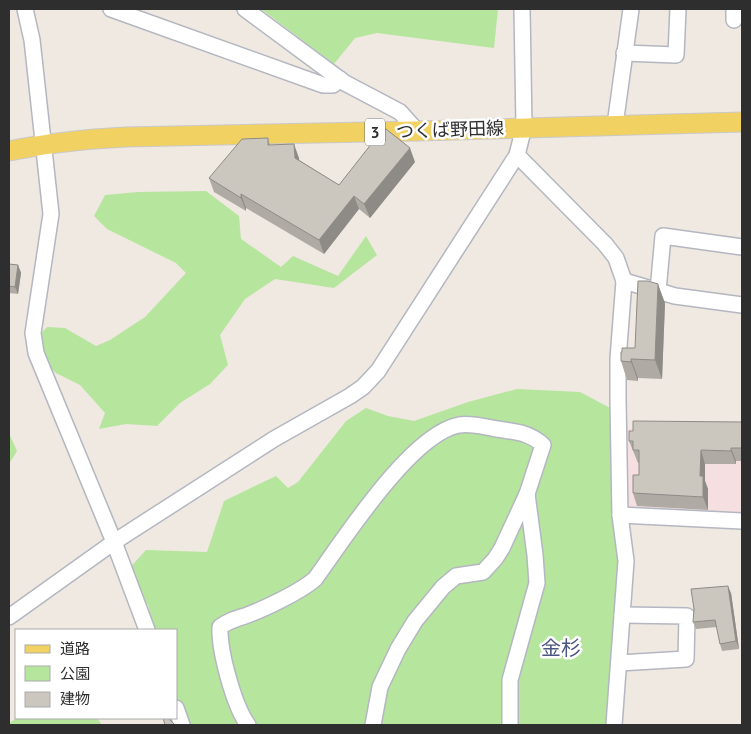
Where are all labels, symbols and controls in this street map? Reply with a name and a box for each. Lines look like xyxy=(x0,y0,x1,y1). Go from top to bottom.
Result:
street label: つくば野田線 xyxy=(396,116,504,143)
road number: 3 xyxy=(365,118,385,146)
legend xyxy=(15,629,178,719)
district label: 金杉 xyxy=(541,635,581,661)
text: 道路 xyxy=(60,639,90,658)
text: 公園 xyxy=(60,664,90,683)
text: 建物 xyxy=(60,689,90,708)

